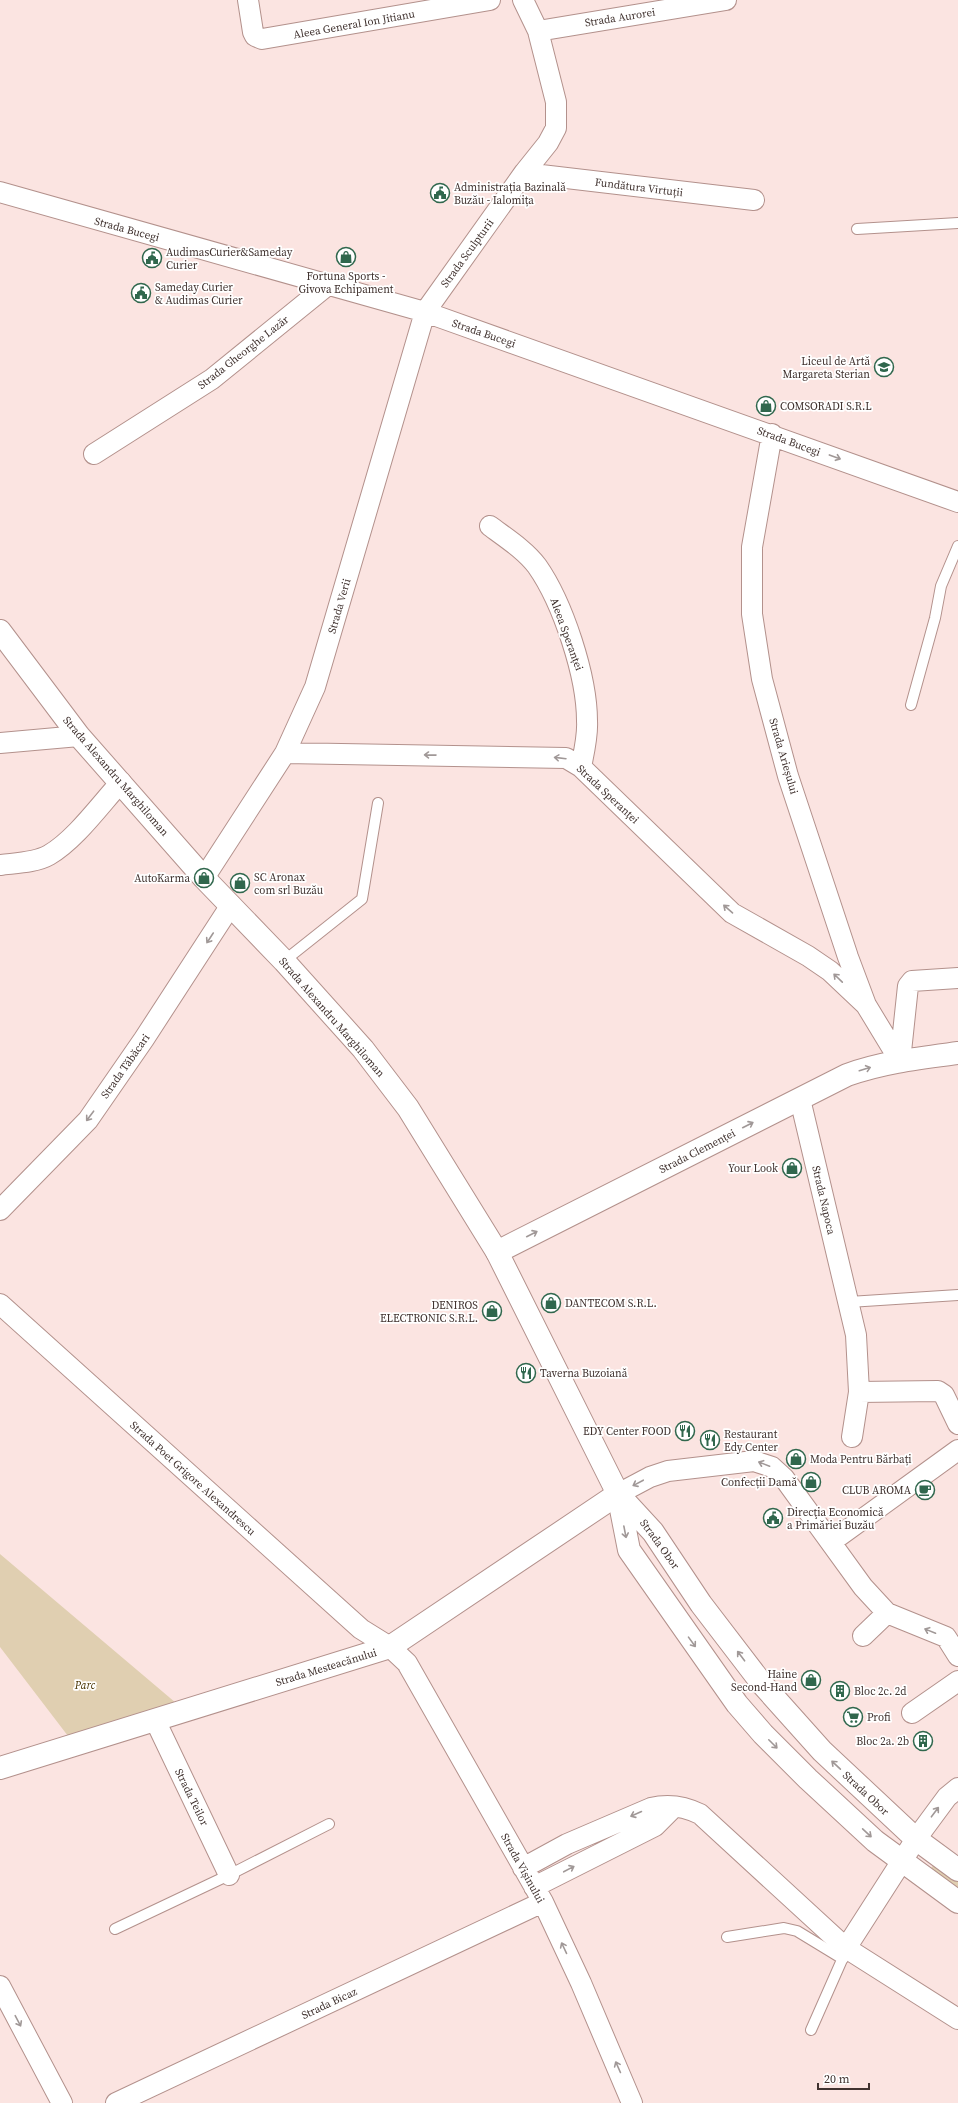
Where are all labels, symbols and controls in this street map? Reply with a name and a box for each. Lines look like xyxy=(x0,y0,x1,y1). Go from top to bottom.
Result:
street label: Strada Aurorei xyxy=(584,5,656,30)
street label: Aleea General Ion Jitianu xyxy=(292,6,417,43)
street label: Fundătura Virtuții xyxy=(594,175,684,200)
place label: Administrația Bazinală Buzău - Ialomița xyxy=(454,180,566,208)
public building icon: Administrația Bazinală Buzău - Ialomița xyxy=(429,182,451,204)
street label: Strada Bucegi xyxy=(93,214,161,245)
street label: Strada Sculpturii xyxy=(437,216,497,291)
place label: AudimasCurier&Sameday Curier xyxy=(166,245,293,273)
shop icon: Fortuna Sports - Givova Echipament xyxy=(335,246,357,268)
public building icon: AudimasCurier&Sameday Curier xyxy=(141,247,163,269)
place label: Fortuna Sports - Givova Echipament xyxy=(299,269,394,297)
place label: Sameday Curier & Audimas Curier xyxy=(155,280,243,308)
public building icon: Sameday Curier & Audimas Curier xyxy=(130,282,152,304)
street label: Strada Gheorghe Lazăr xyxy=(195,312,292,393)
street label: Strada Bucegi xyxy=(450,316,518,351)
place label: Liceul de Artă Margareta Sterian xyxy=(782,354,870,382)
school or university icon: Liceul de Artă Margareta Sterian xyxy=(873,356,895,378)
shop icon: COMSORADI S.R.L xyxy=(755,395,777,417)
place label: COMSORADI S.R.L xyxy=(780,399,872,414)
street label: Strada Bucegi xyxy=(755,423,823,460)
one-way arrow xyxy=(828,454,840,462)
street label: Strada Verii xyxy=(324,577,354,635)
street label: Aleea Speranței xyxy=(546,596,587,673)
street label: Strada Alexandru Marghiloman xyxy=(59,713,172,840)
street label: Strada Arieșului xyxy=(766,716,802,796)
one-way arrow xyxy=(424,751,437,759)
one-way arrow xyxy=(554,754,567,762)
street label: Strada Speranței xyxy=(573,762,642,827)
shop icon: AutoKarma xyxy=(193,867,215,889)
place label: SC Aronax com srl Buzău xyxy=(254,870,324,898)
place label: AutoKarma xyxy=(134,871,190,886)
shop icon: SC Aronax com srl Buzău xyxy=(229,872,251,894)
one-way arrow xyxy=(723,905,734,914)
one-way arrow xyxy=(205,932,213,944)
street label: Strada Alexandru Marghiloman xyxy=(275,954,388,1081)
one-way arrow xyxy=(833,974,843,983)
street label: Strada Tăbăcari xyxy=(98,1031,153,1102)
one-way arrow xyxy=(858,1065,871,1072)
one-way arrow xyxy=(86,1110,94,1121)
one-way arrow xyxy=(742,1121,754,1129)
street label: Strada Clemenței xyxy=(656,1126,738,1177)
shop icon: Your Look xyxy=(781,1157,803,1179)
place label: Your Look xyxy=(728,1161,779,1176)
street label: Strada Napoca xyxy=(808,1164,839,1236)
one-way arrow xyxy=(525,1230,537,1237)
shop icon: DANTECOM S.R.L. xyxy=(540,1292,562,1314)
place label: DANTECOM S.R.L. xyxy=(565,1296,657,1311)
place label: DENIROS ELECTRONIC S.R.L. xyxy=(380,1298,478,1326)
shop icon: DENIROS ELECTRONIC S.R.L. xyxy=(481,1300,503,1322)
restaurant icon: Taverna Buzoiană xyxy=(515,1362,537,1384)
place label: Taverna Buzoiană xyxy=(540,1366,628,1381)
street label: Strada Poet Grigore Alexandrescu xyxy=(127,1418,259,1539)
restaurant icon: EDY Center FOOD xyxy=(674,1420,696,1442)
place label: EDY Center FOOD xyxy=(583,1424,671,1439)
place label: Restaurant Edy Center xyxy=(724,1427,778,1455)
restaurant icon: Restaurant Edy Center xyxy=(699,1429,721,1451)
shop icon: Moda Pentru Bărbați xyxy=(785,1448,807,1470)
place label: Moda Pentru Bărbați xyxy=(810,1452,912,1467)
one-way arrow xyxy=(759,1460,771,1468)
shop icon: Confecții Damă xyxy=(800,1471,822,1493)
place label: Confecții Damă xyxy=(721,1475,797,1490)
cafe icon: CLUB AROMA xyxy=(914,1479,936,1501)
one-way arrow xyxy=(632,1480,644,1487)
place label: CLUB AROMA xyxy=(842,1483,912,1498)
place label: Direcţia Economică a Primăriei Buzău xyxy=(787,1505,884,1533)
public building icon: Direcţia Economică a Primăriei Buzău xyxy=(762,1507,784,1529)
street label: Strada Obor xyxy=(636,1516,683,1573)
one-way arrow xyxy=(621,1525,629,1538)
one-way arrow xyxy=(925,1627,937,1634)
one-way arrow xyxy=(688,1636,696,1647)
street label: Strada Mesteacănului xyxy=(274,1645,379,1690)
one-way arrow xyxy=(737,1651,745,1662)
place label: Haine Second-Hand xyxy=(731,1667,798,1695)
shop icon: Haine Second-Hand xyxy=(800,1669,822,1691)
park label: Parc xyxy=(74,1678,96,1693)
building icon: Bloc 2c. 2d xyxy=(829,1680,851,1702)
place label: Bloc 2c. 2d xyxy=(854,1684,907,1699)
supermarket icon: Profi xyxy=(842,1706,864,1728)
place label: Profi xyxy=(867,1710,891,1725)
building icon: Bloc 2a. 2b xyxy=(912,1730,934,1752)
place label: Bloc 2a. 2b xyxy=(856,1734,909,1749)
one-way arrow xyxy=(768,1739,778,1749)
one-way arrow xyxy=(830,1760,841,1769)
street label: Strada Teilor xyxy=(171,1766,212,1829)
street label: Strada Obor xyxy=(839,1768,892,1819)
one-way arrow xyxy=(931,1806,939,1817)
one-way arrow xyxy=(631,1811,643,1818)
one-way arrow xyxy=(862,1829,872,1838)
street label: Strada Vișinului xyxy=(497,1831,548,1906)
one-way arrow xyxy=(563,1865,575,1872)
one-way arrow xyxy=(560,1943,567,1955)
street label: Strada Bicaz xyxy=(299,1984,359,2023)
one-way arrow xyxy=(15,2014,23,2026)
one-way arrow xyxy=(614,2061,621,2073)
scale bar xyxy=(818,2065,869,2091)
text: 20 m xyxy=(824,2071,850,2087)

